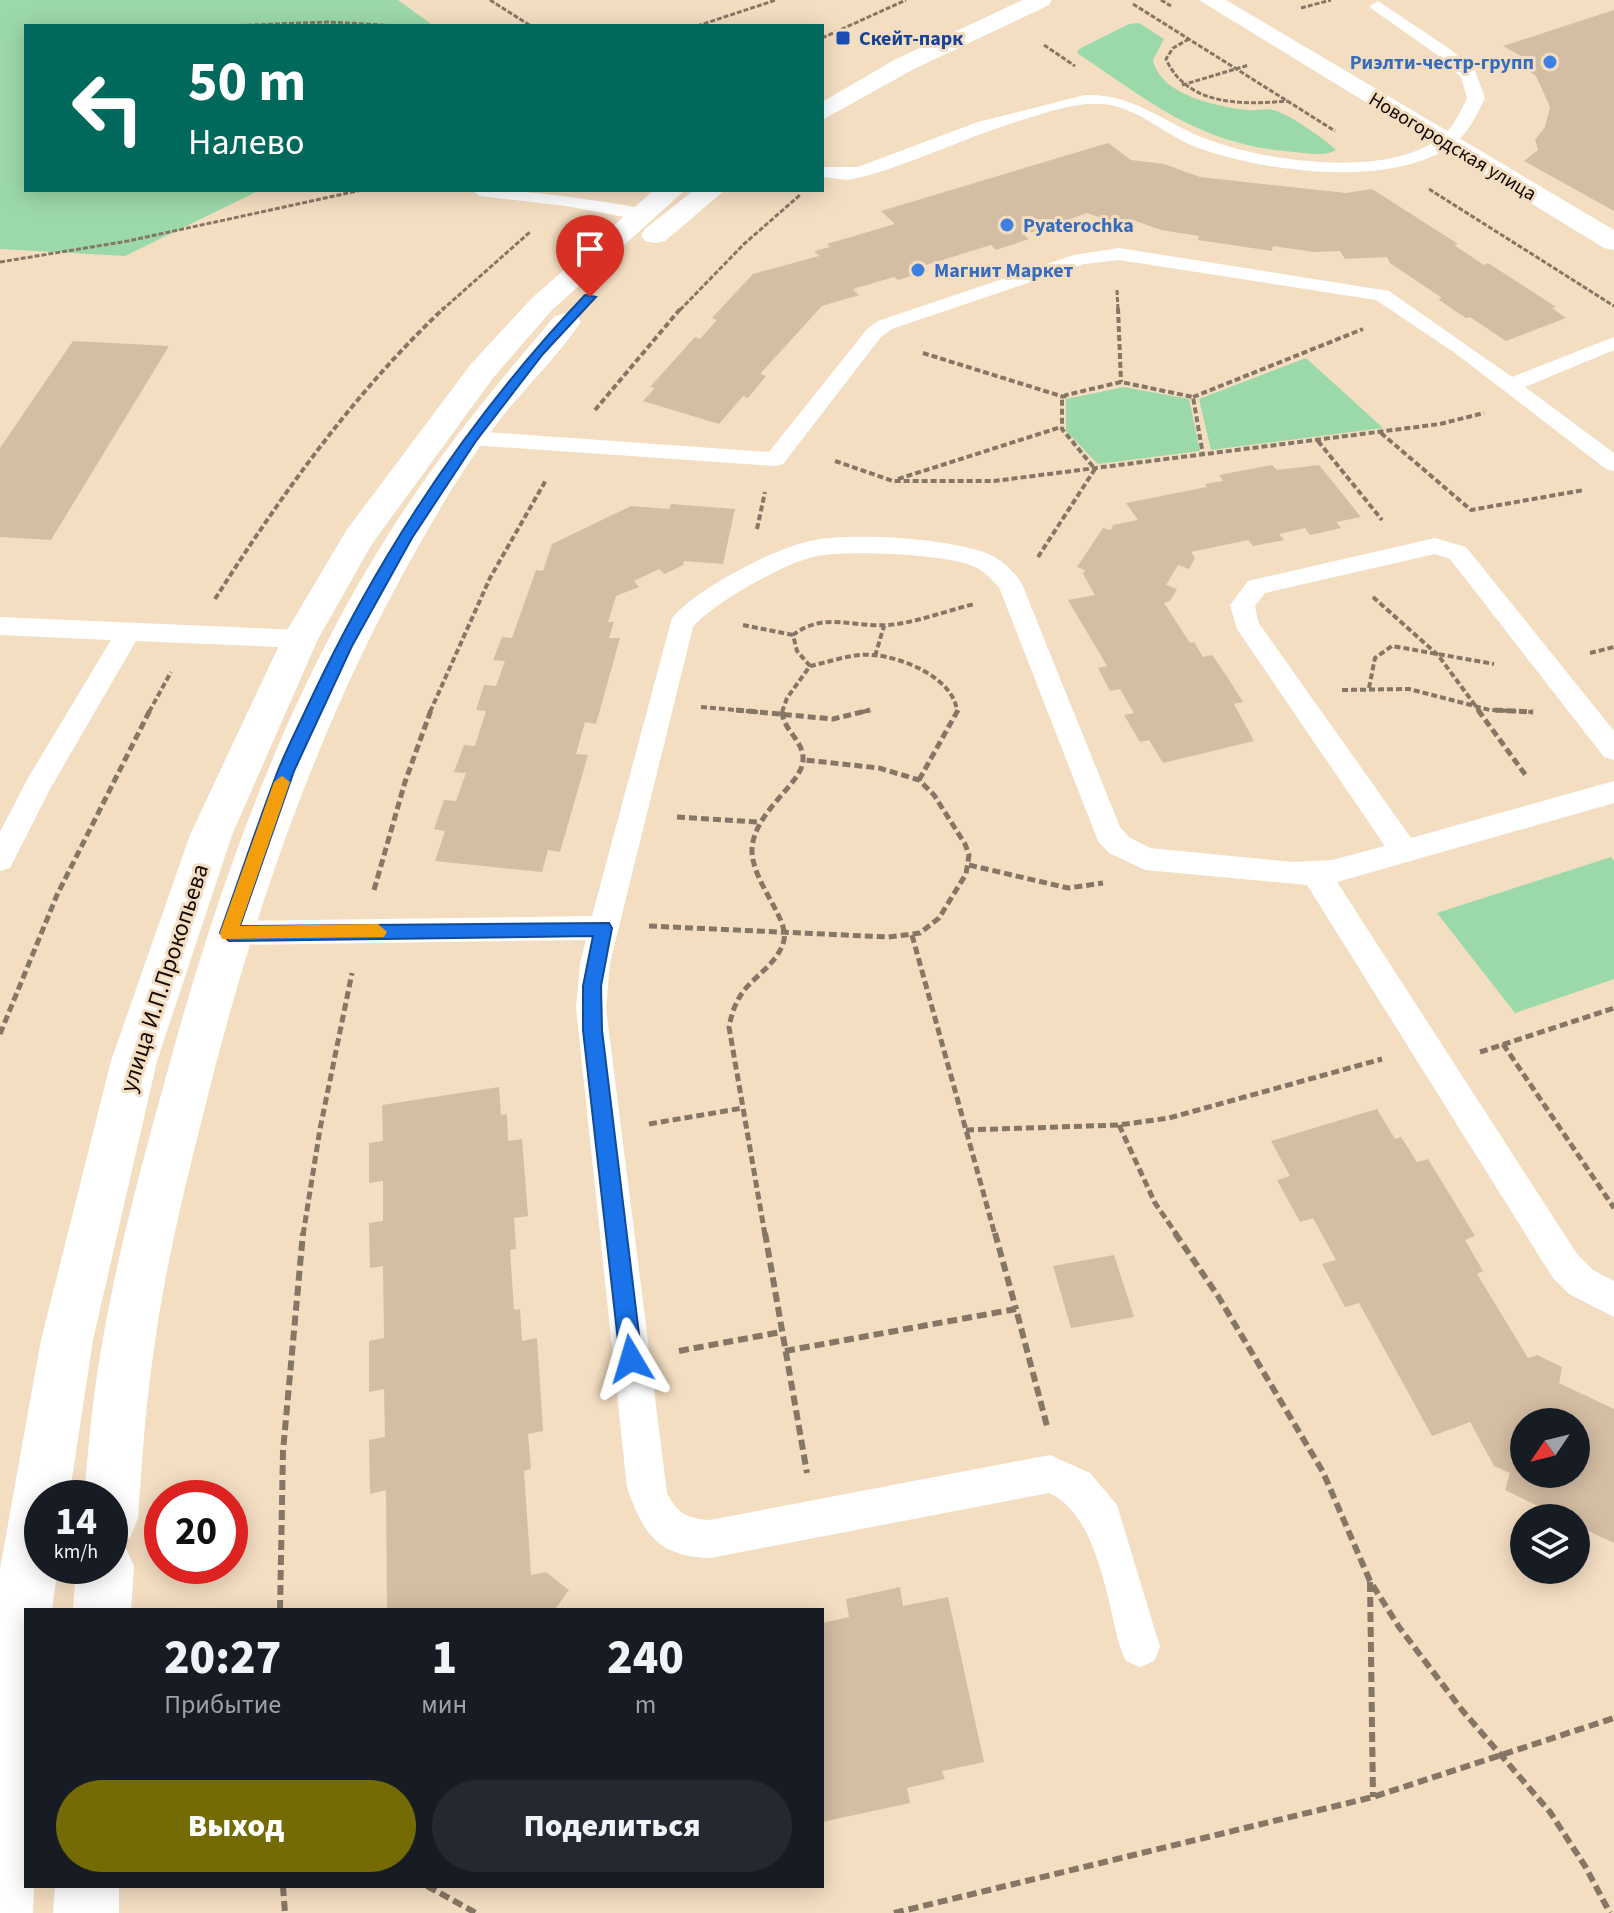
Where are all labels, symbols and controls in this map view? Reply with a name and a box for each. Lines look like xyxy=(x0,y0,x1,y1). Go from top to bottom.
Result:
place label: Скейт-парк xyxy=(859,25,963,53)
marker: Скейт-парк xyxy=(834,29,852,47)
text: 50 m xyxy=(188,43,306,122)
place label: Риэлти-честр-групп xyxy=(1350,49,1534,77)
marker: Риэлти-честр-групп xyxy=(1541,53,1559,71)
icon: left xyxy=(56,56,160,160)
street label: Новогородская улица xyxy=(1363,86,1542,208)
text: Налево xyxy=(188,117,304,168)
place label: Pyaterochka xyxy=(1023,212,1134,240)
pin xyxy=(556,215,624,297)
marker: Pyaterochka xyxy=(998,216,1016,234)
icon: arrive xyxy=(568,227,612,271)
place label: Магнит Маркет xyxy=(934,257,1073,285)
marker: Магнит Маркет xyxy=(909,261,927,279)
street label: улица И.П.Прокопьева xyxy=(111,859,218,1097)
position arrow xyxy=(589,1317,673,1401)
north arrow xyxy=(1510,1408,1590,1488)
map controls xyxy=(1510,1408,1590,1584)
speed limit sign: 20 xyxy=(144,1480,248,1584)
text: 14 xyxy=(55,1493,97,1550)
button: layers xyxy=(1510,1504,1590,1584)
text: km/h xyxy=(54,1538,98,1566)
text: 20:27 xyxy=(164,1624,281,1692)
text: 1 xyxy=(431,1624,457,1692)
text: 240 xyxy=(607,1624,684,1692)
text: Прибытие xyxy=(164,1686,281,1723)
text: мин xyxy=(421,1686,467,1723)
text: m xyxy=(635,1686,656,1723)
button: Выход xyxy=(56,1780,416,1872)
button: Поделиться xyxy=(432,1780,792,1872)

